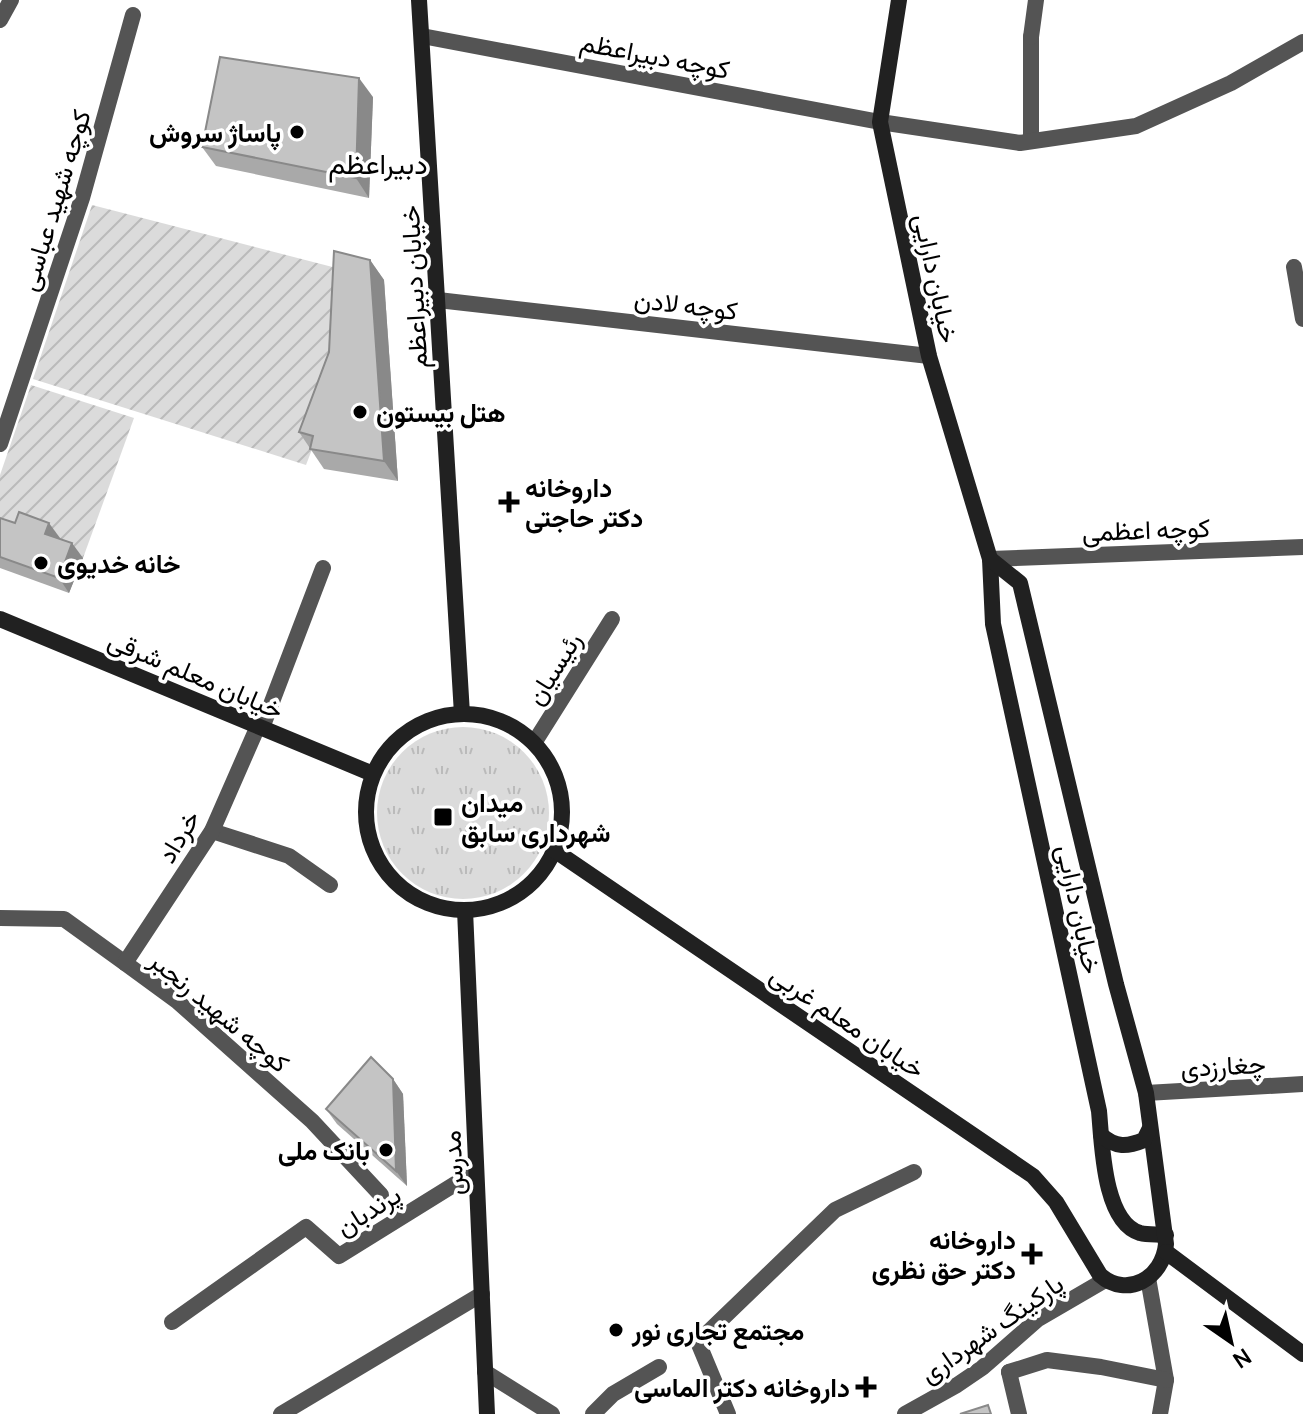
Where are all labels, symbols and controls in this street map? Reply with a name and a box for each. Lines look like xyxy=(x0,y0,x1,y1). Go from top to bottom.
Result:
street label: کوچه دبیراعظم xyxy=(577,23,733,88)
street label: کوچه شهید عباسی xyxy=(9,105,100,295)
place label: پاساژ سروش xyxy=(149,114,281,151)
marker: پاساژ سروش xyxy=(288,123,306,141)
district label: دبیراعظم xyxy=(328,144,428,183)
street label: خیابان دبیراعظم xyxy=(391,205,435,369)
street label: خیابان دارایی xyxy=(906,210,968,346)
street label: کوچه لادن xyxy=(632,280,740,329)
place label: هتل بیستون xyxy=(376,394,506,430)
marker: هتل بیستون xyxy=(351,403,369,421)
place label: داروخانه دکتر حاجتی xyxy=(525,469,643,535)
marker: داروخانه دکتر حاجتی xyxy=(500,493,518,511)
street label: کوچه اعظمی xyxy=(1081,509,1211,550)
place label: خانه خدیوی xyxy=(57,545,181,581)
marker: خانه خدیوی xyxy=(32,554,50,572)
street label: خیابان معلم شرقی xyxy=(103,621,289,727)
street label: رئیسیان xyxy=(516,624,590,712)
place label: میدان شهرداری سابق xyxy=(461,784,611,850)
street label: خرداد xyxy=(148,803,208,869)
marker: میدان شهرداری سابق xyxy=(432,806,454,828)
street label: خیابان دارایی xyxy=(1049,841,1111,977)
street label: کوچه شهید رنجبر xyxy=(141,941,298,1081)
street label: خیابان معلم غربی xyxy=(764,956,932,1086)
street label: چغارزدی xyxy=(1179,1045,1267,1086)
street label: مدرس xyxy=(432,1129,472,1197)
place label: بانک ملی xyxy=(278,1132,370,1168)
marker: بانک ملی xyxy=(377,1141,395,1159)
street label: پرندبان xyxy=(329,1176,408,1245)
place label: داروخانه دکتر حق نظری xyxy=(871,1221,1016,1287)
marker: داروخانه دکتر حق نظری xyxy=(1023,1245,1041,1263)
street label: پارکینگ شهرداری xyxy=(912,1265,1071,1392)
north arrow xyxy=(1191,1302,1271,1382)
place label: مجتمع تجاری نور xyxy=(631,1312,804,1349)
marker: مجتمع تجاری نور xyxy=(607,1321,625,1339)
text: N xyxy=(1227,1342,1257,1375)
place label: داروخانه دکتر الماسی xyxy=(634,1369,850,1405)
marker: داروخانه دکتر الماسی xyxy=(857,1378,875,1396)

